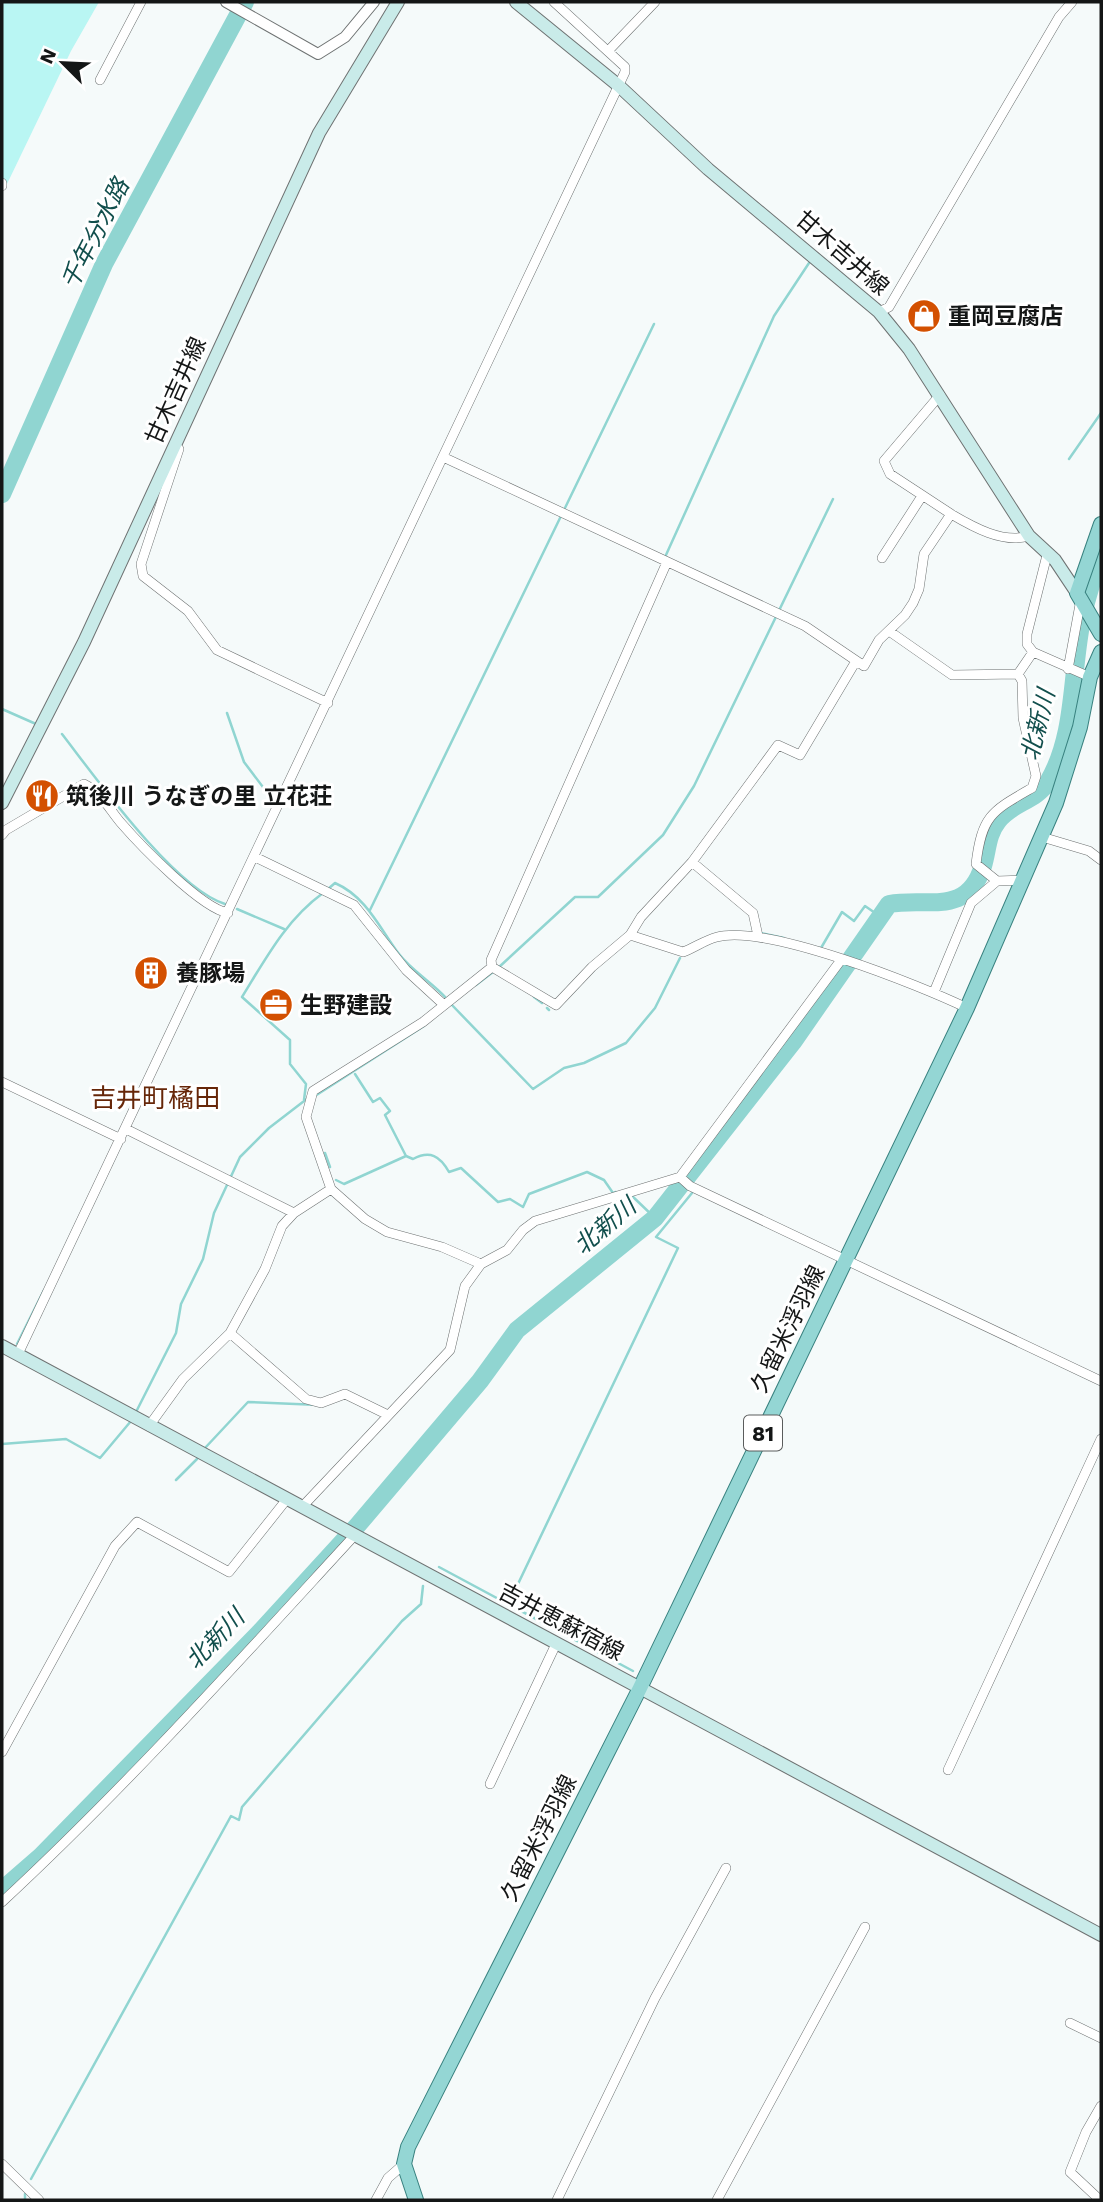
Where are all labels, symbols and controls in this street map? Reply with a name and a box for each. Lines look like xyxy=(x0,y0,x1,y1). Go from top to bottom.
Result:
north arrow xyxy=(28,28,98,98)
text: N xyxy=(35,45,61,67)
water label: 千年分水路 xyxy=(55,172,136,294)
street label: 甘木吉井線 xyxy=(790,205,894,301)
shop icon: 重岡豆腐店 xyxy=(905,297,943,335)
place label: 重岡豆腐店 xyxy=(948,303,1063,330)
street label: 甘木吉井線 xyxy=(140,333,212,449)
water label: 北新川 xyxy=(1016,684,1061,763)
restaurant icon: 筑後川 うなぎの里 立花荘 xyxy=(23,777,61,815)
place label: 筑後川 うなぎの里 立花荘 xyxy=(66,783,332,810)
building icon: 養豚場 xyxy=(132,954,170,992)
place label: 養豚場 xyxy=(176,960,245,987)
office icon: 生野建設 xyxy=(257,986,295,1024)
place label: 生野建設 xyxy=(300,992,392,1019)
district label: 吉井町橘田 xyxy=(90,1083,220,1113)
water label: 北新川 xyxy=(568,1190,644,1260)
street label: 久留米浮羽線 xyxy=(746,1261,830,1397)
road number: 81 xyxy=(744,1416,782,1450)
street label: 吉井恵蘇宿線 xyxy=(494,1578,628,1666)
water label: 北新川 xyxy=(180,1601,252,1675)
street label: 久留米浮羽線 xyxy=(496,1770,582,1906)

